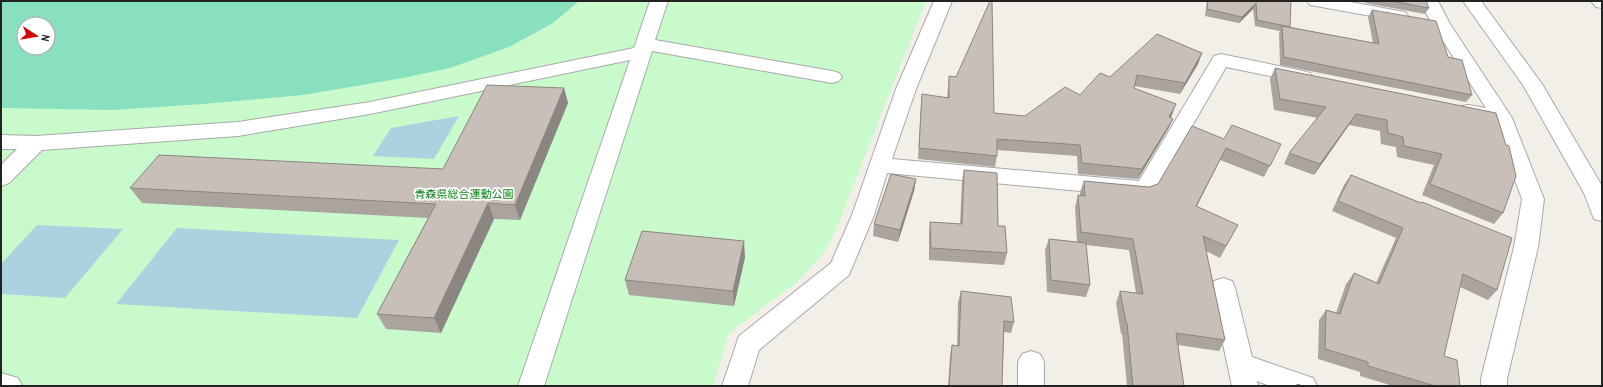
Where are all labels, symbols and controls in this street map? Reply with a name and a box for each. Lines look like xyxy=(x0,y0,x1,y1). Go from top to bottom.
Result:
north arrow xyxy=(16,16,56,56)
text: N xyxy=(38,33,53,43)
park label: 青森県総合運動公園 xyxy=(415,187,514,201)

